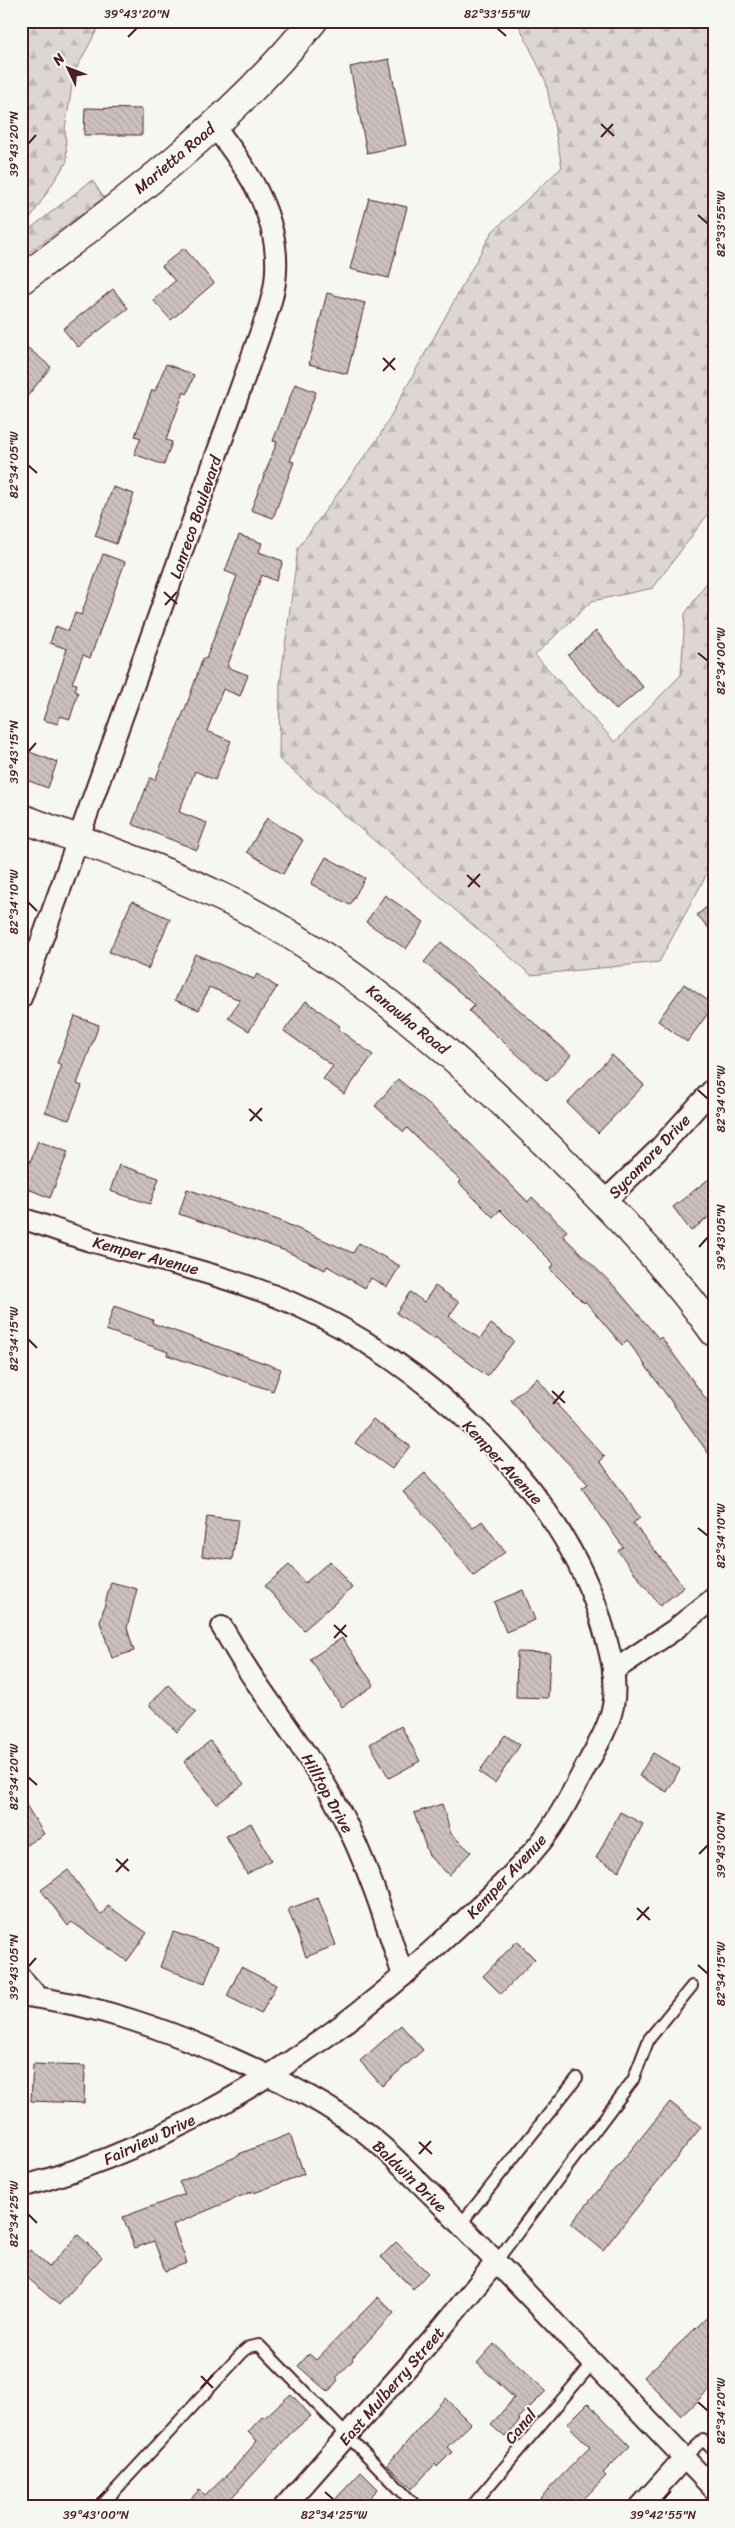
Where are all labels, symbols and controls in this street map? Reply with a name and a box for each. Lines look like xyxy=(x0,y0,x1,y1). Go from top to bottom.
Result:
text: 39°43'20"N xyxy=(104,3,170,25)
text: 82°33'55"W xyxy=(464,3,531,25)
north arrow xyxy=(42,42,92,92)
text: N xyxy=(46,47,72,72)
text: 39°43'20"N xyxy=(3,111,25,177)
street label: Marietta Road xyxy=(127,114,223,201)
text: 82°33'55"W xyxy=(710,190,732,257)
text: 82°34'05"W xyxy=(3,431,25,499)
street label: Lanreco Boulevard xyxy=(161,450,231,583)
text: 82°34'00"W xyxy=(710,627,732,695)
text: 39°43'15"N xyxy=(3,720,25,784)
text: 82°34'10"W xyxy=(3,869,25,934)
street label: Kanawha Road xyxy=(360,977,457,1063)
text: 82°34'05"W xyxy=(710,1065,732,1133)
street label: Sycamore Drive xyxy=(601,1107,698,1206)
text: 39°43'05"N xyxy=(710,1203,732,1270)
street label: Kemper Avenue xyxy=(90,1227,202,1284)
text: 82°34'15"W xyxy=(3,1306,25,1371)
street label: Kemper Avenue xyxy=(455,1413,550,1512)
text: 82°34'10"W xyxy=(710,1503,732,1568)
text: 82°34'20"W xyxy=(3,1743,25,1810)
street label: Hilltop Drive xyxy=(293,1748,362,1839)
text: 39°43'00"N xyxy=(710,1811,732,1878)
street label: Kemper Avenue xyxy=(459,1827,554,1926)
text: 39°43'05"N xyxy=(3,1933,25,2000)
text: 82°34'15"W xyxy=(710,1941,732,2006)
street label: Fairview Drive xyxy=(98,2105,200,2173)
street label: Baldwin Drive xyxy=(365,2133,454,2220)
text: 82°34'25"W xyxy=(3,2180,25,2247)
street label: East Mulberry Street xyxy=(331,2320,452,2453)
text: 82°34'20"W xyxy=(710,2377,732,2444)
street label: Canal xyxy=(497,2402,544,2451)
text: 39°43'00"N xyxy=(63,2504,130,2526)
text: 82°34'25"W xyxy=(301,2504,368,2526)
text: 39°42'55"N xyxy=(630,2504,697,2526)

